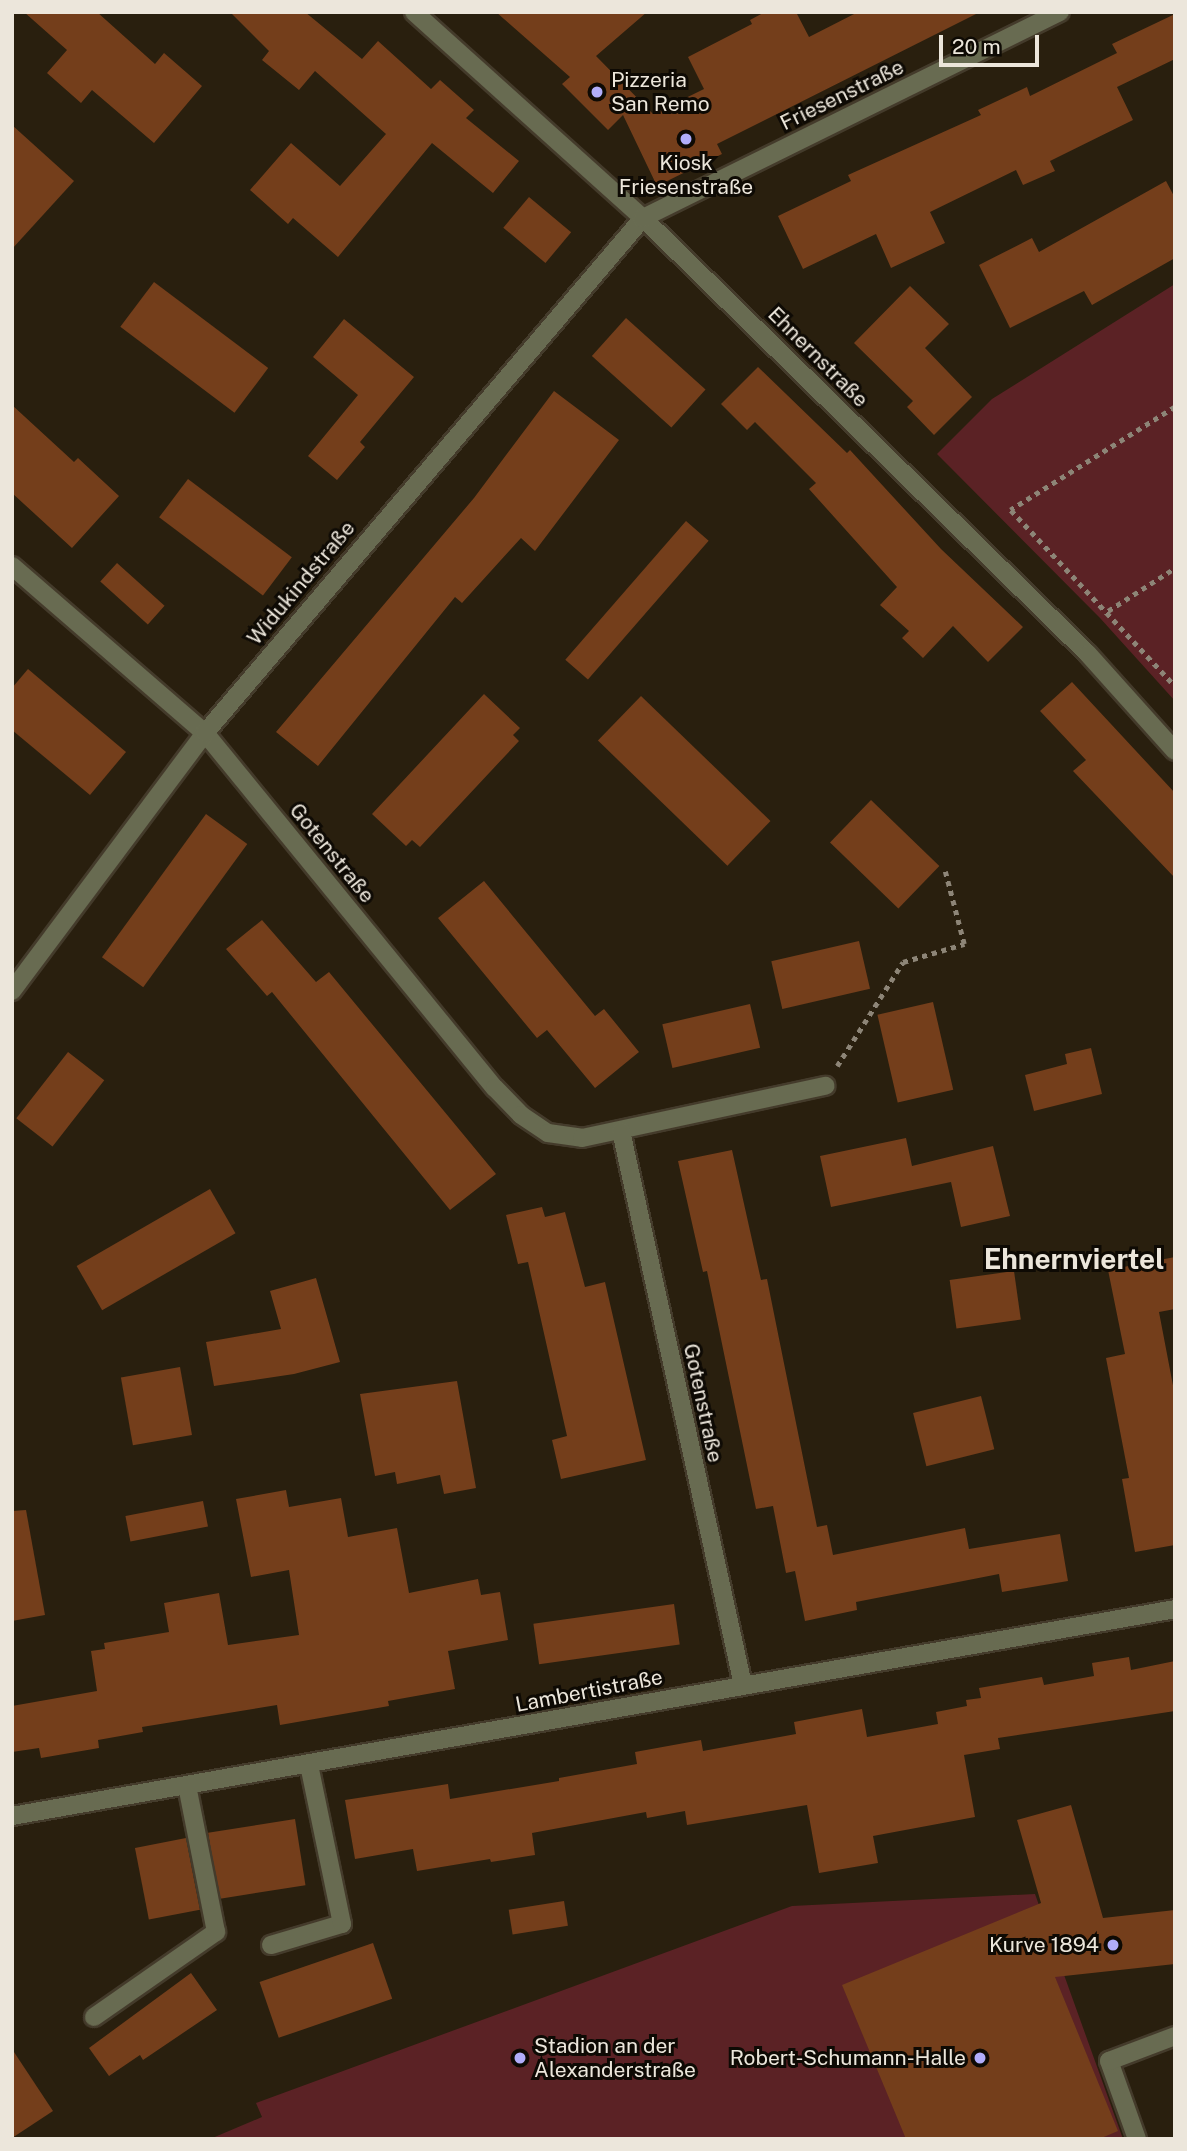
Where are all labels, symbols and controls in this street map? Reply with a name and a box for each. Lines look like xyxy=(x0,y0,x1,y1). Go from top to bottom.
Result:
scale bar xyxy=(942,21,1042,65)
text: 20 m xyxy=(952,34,1001,59)
street label: Friesenstraße xyxy=(776,54,908,136)
place label: Pizzeria San Remo xyxy=(611,67,710,117)
marker: Pizzeria San Remo xyxy=(589,84,605,100)
marker: Kiosk Friesenstraße xyxy=(678,131,694,147)
place label: Kiosk Friesenstraße xyxy=(619,150,753,200)
street label: Ehnernstraße xyxy=(763,302,873,412)
street label: Widukindstraße xyxy=(242,516,360,650)
street label: Gotenstraße xyxy=(284,798,380,908)
district label: Ehnernviertel xyxy=(984,1242,1164,1276)
street label: Gotenstraße xyxy=(678,1341,728,1465)
street label: Lambertistraße xyxy=(513,1664,665,1718)
place label: Kurve 1894 xyxy=(989,1932,1099,1958)
marker: Kurve 1894 xyxy=(1105,1937,1121,1953)
place label: Stadion an der Alexanderstraße xyxy=(534,2033,696,2083)
place label: Robert-Schumann-Halle xyxy=(730,2045,966,2071)
marker: Stadion an der Alexanderstraße xyxy=(512,2050,528,2066)
marker: Robert-Schumann-Halle xyxy=(972,2050,988,2066)

